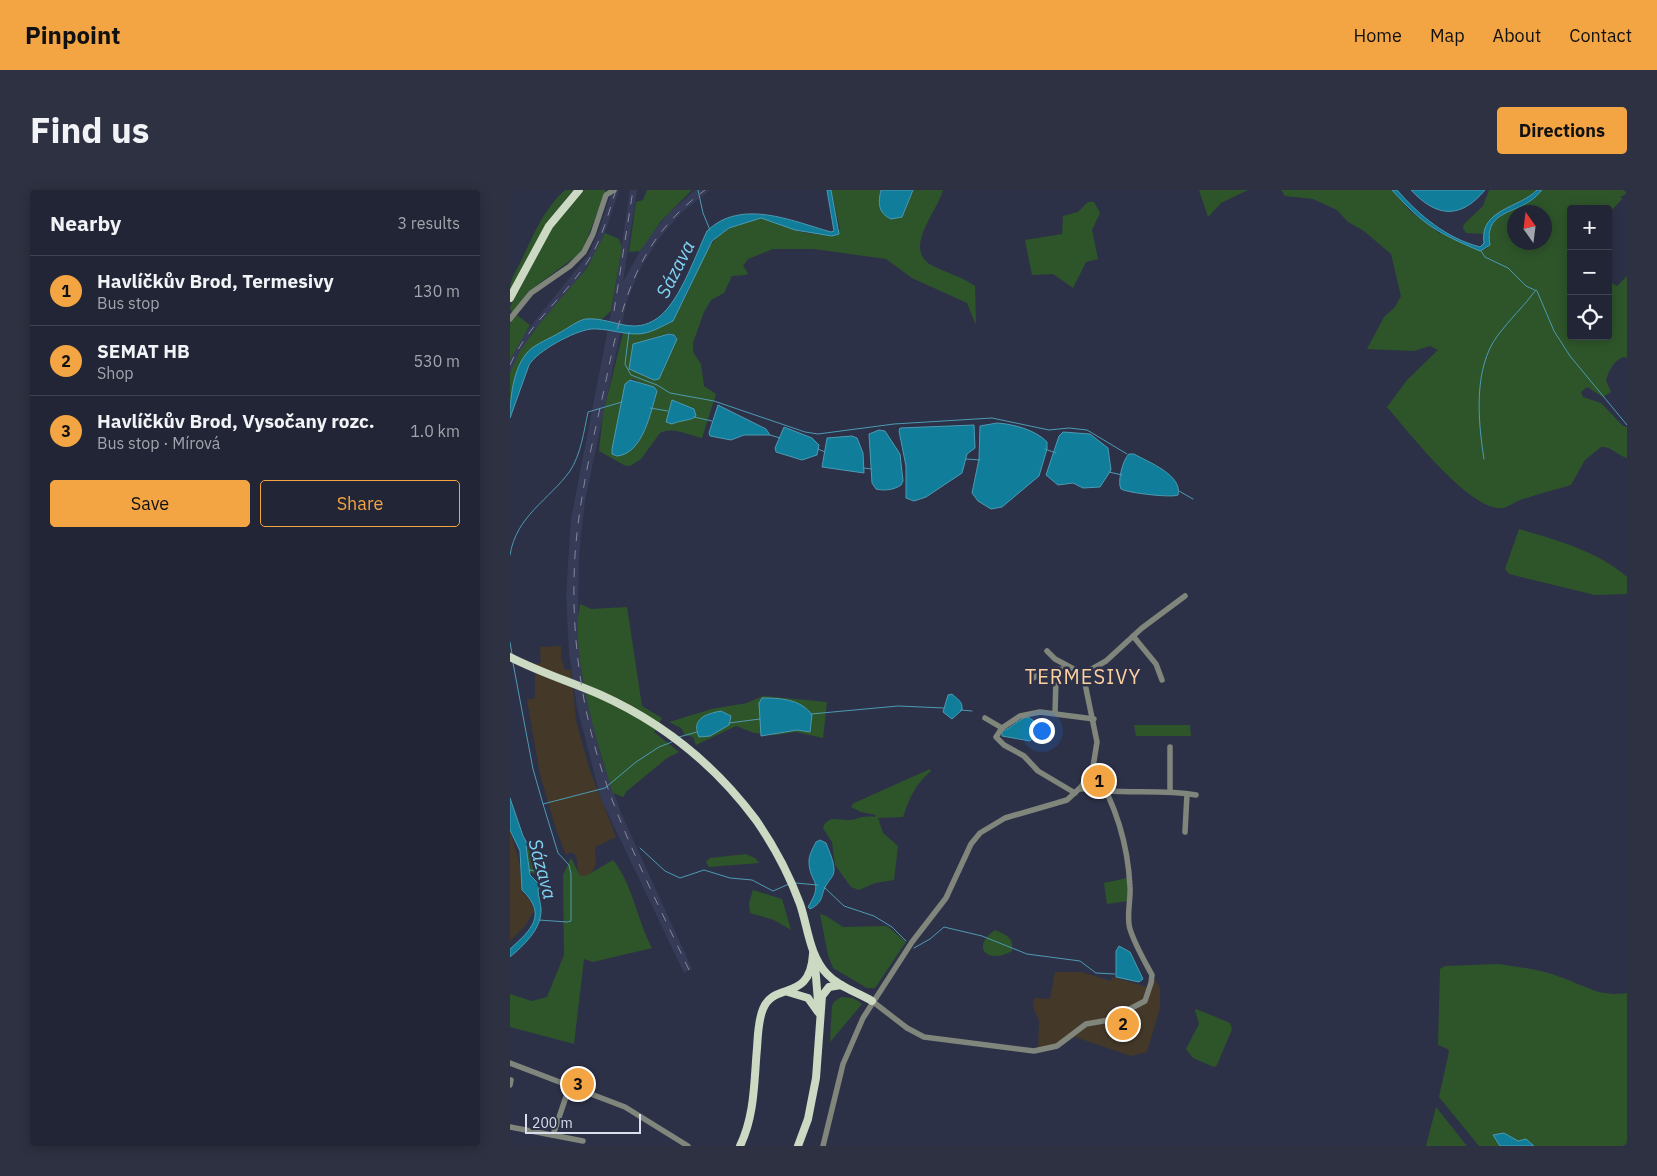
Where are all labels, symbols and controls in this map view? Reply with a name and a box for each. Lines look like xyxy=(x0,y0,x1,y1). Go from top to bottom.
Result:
text: Pinpoint xyxy=(25,19,120,51)
text: Home xyxy=(1354,24,1402,47)
text: Map xyxy=(1430,24,1465,47)
text: About xyxy=(1493,24,1541,47)
text: Contact xyxy=(1569,24,1632,47)
text: Find us xyxy=(30,107,149,153)
button: Directions xyxy=(1497,107,1627,154)
north arrow xyxy=(1507,205,1552,250)
map controls xyxy=(1567,205,1612,340)
button: + xyxy=(1567,205,1612,250)
text: Nearby xyxy=(50,209,121,237)
text: 3 results xyxy=(397,213,460,233)
water label: Sázava xyxy=(650,236,700,302)
button: − xyxy=(1567,250,1612,295)
text: Havlíčkův Brod, Termesivy xyxy=(97,269,334,293)
text: 1 xyxy=(61,281,71,301)
text: 130 m xyxy=(413,281,460,301)
text: Bus stop xyxy=(97,293,160,313)
button: locate xyxy=(1567,295,1612,340)
text: SEMAT HB xyxy=(97,339,190,363)
text: 2 xyxy=(61,351,71,371)
text: 530 m xyxy=(413,351,460,371)
text: Shop xyxy=(97,363,134,383)
text: Havlíčkův Brod, Vysočany rozc. xyxy=(97,409,375,433)
text: 3 xyxy=(61,421,71,441)
text: 1.0 km xyxy=(410,421,460,441)
text: Bus stop · Mírová xyxy=(97,433,220,453)
button: Save xyxy=(50,480,250,527)
button: Share xyxy=(260,480,460,527)
district label: TERMESIVY xyxy=(1025,663,1141,690)
your location xyxy=(1029,718,1055,744)
pin: 1 xyxy=(1083,762,1115,800)
water label: Sázava xyxy=(523,836,563,902)
pin: 2 xyxy=(1107,1005,1139,1043)
pin: 3 xyxy=(562,1065,594,1103)
scale bar xyxy=(525,1111,641,1134)
text: 200 m xyxy=(532,1114,573,1132)

